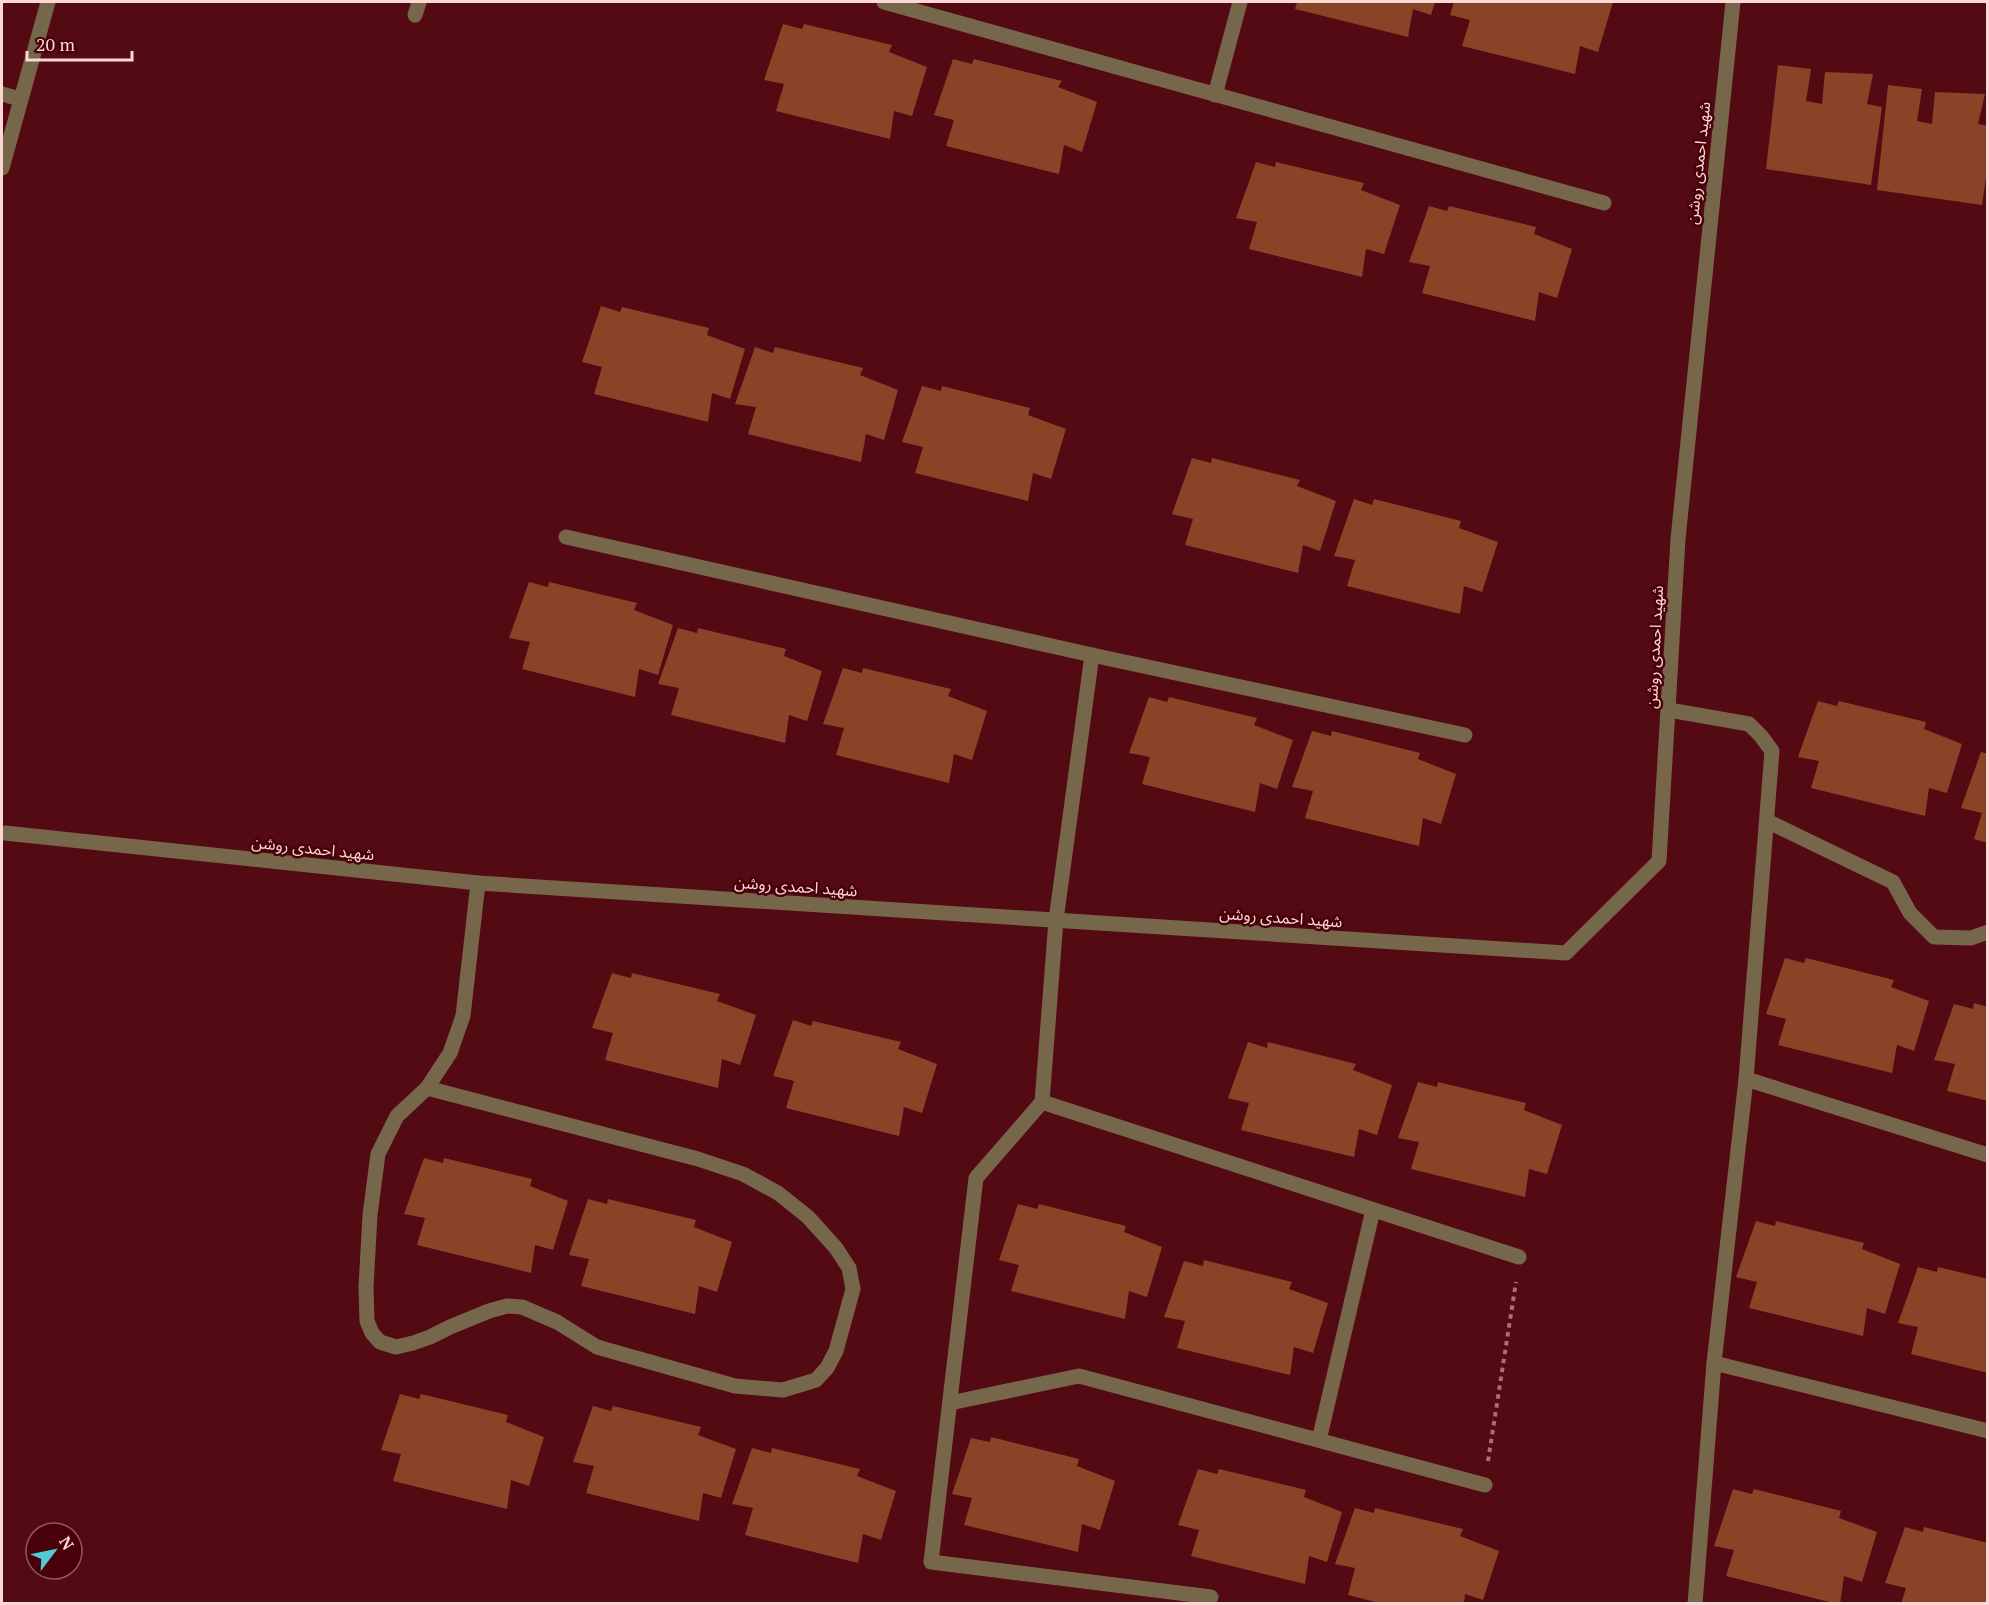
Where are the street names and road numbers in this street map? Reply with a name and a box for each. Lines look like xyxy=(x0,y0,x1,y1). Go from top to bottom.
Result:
street label: شهید احمدی روشن xyxy=(1681,101,1715,225)
street label: شهید احمدی روشن xyxy=(1640,585,1668,709)
street label: شهید احمدی روشن xyxy=(251,831,375,865)
street label: شهید احمدی روشن xyxy=(734,871,858,901)
street label: شهید احمدی روشن xyxy=(1219,902,1343,932)

